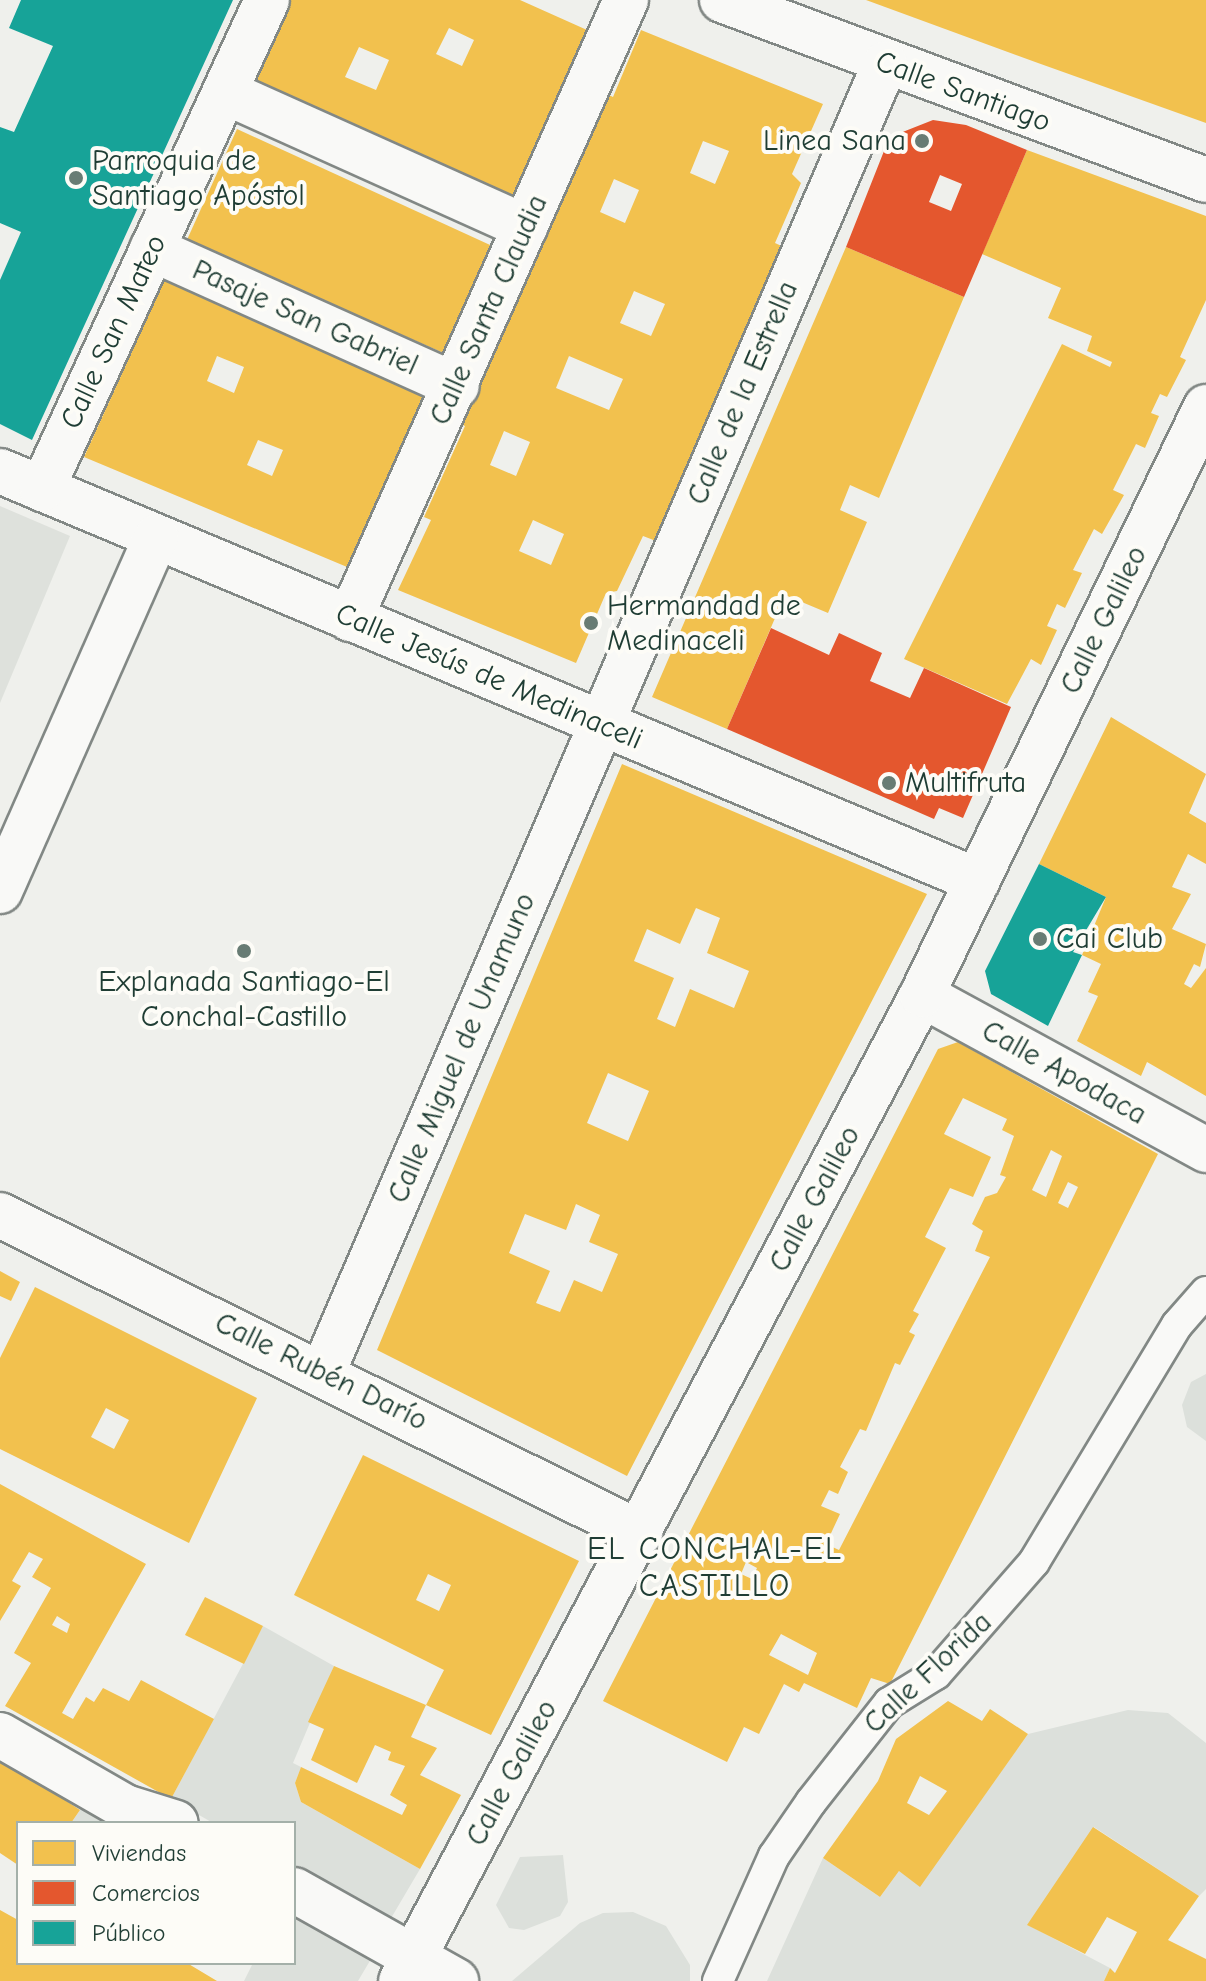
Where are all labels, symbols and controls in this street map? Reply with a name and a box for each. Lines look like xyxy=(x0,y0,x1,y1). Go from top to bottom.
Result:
street label: Calle Santiago xyxy=(871,44,1055,140)
place label: Linea Sana xyxy=(763,123,906,159)
marker: Linea Sana xyxy=(913,132,931,150)
place label: Parroquia de Santiago Apóstol xyxy=(92,143,305,214)
marker: Parroquia de Santiago Apóstol xyxy=(67,169,85,187)
street label: Calle Santa Claudia xyxy=(422,189,556,431)
street label: Calle San Mateo xyxy=(53,229,175,435)
street label: Pasaje San Gabriel xyxy=(187,252,423,384)
street label: Calle de la Estrella xyxy=(680,276,806,510)
street label: Calle Galileo xyxy=(1053,540,1155,700)
place label: Hermandad de Medinaceli xyxy=(607,588,801,658)
street label: Calle Jesús de Medinaceli xyxy=(330,596,648,758)
marker: Hermandad de Medinaceli xyxy=(582,614,600,632)
place label: Multifruta xyxy=(905,765,1026,801)
marker: Multifruta xyxy=(880,774,898,792)
street label: Calle Miguel de Unamuno xyxy=(380,888,544,1208)
place label: Cai Club xyxy=(1056,921,1163,957)
marker: Cai Club xyxy=(1031,930,1049,948)
marker: Explanada Santiago-El Conchal-Castillo xyxy=(235,942,253,960)
place label: Explanada Santiago-El Conchal-Castillo xyxy=(98,964,390,1034)
street label: Calle Apodaca xyxy=(975,1013,1153,1133)
street label: Calle Galileo xyxy=(762,1120,868,1278)
street label: Calle Rubén Darío xyxy=(209,1305,433,1439)
district label: EL CONCHAL-EL CASTILLO xyxy=(587,1531,843,1606)
street label: Calle Florida xyxy=(857,1605,999,1741)
street label: Calle Galileo xyxy=(459,1694,565,1852)
legend xyxy=(16,1821,296,1965)
text: Viviendas xyxy=(92,1839,186,1867)
text: Comercios xyxy=(92,1879,200,1907)
text: Público xyxy=(92,1919,166,1947)

